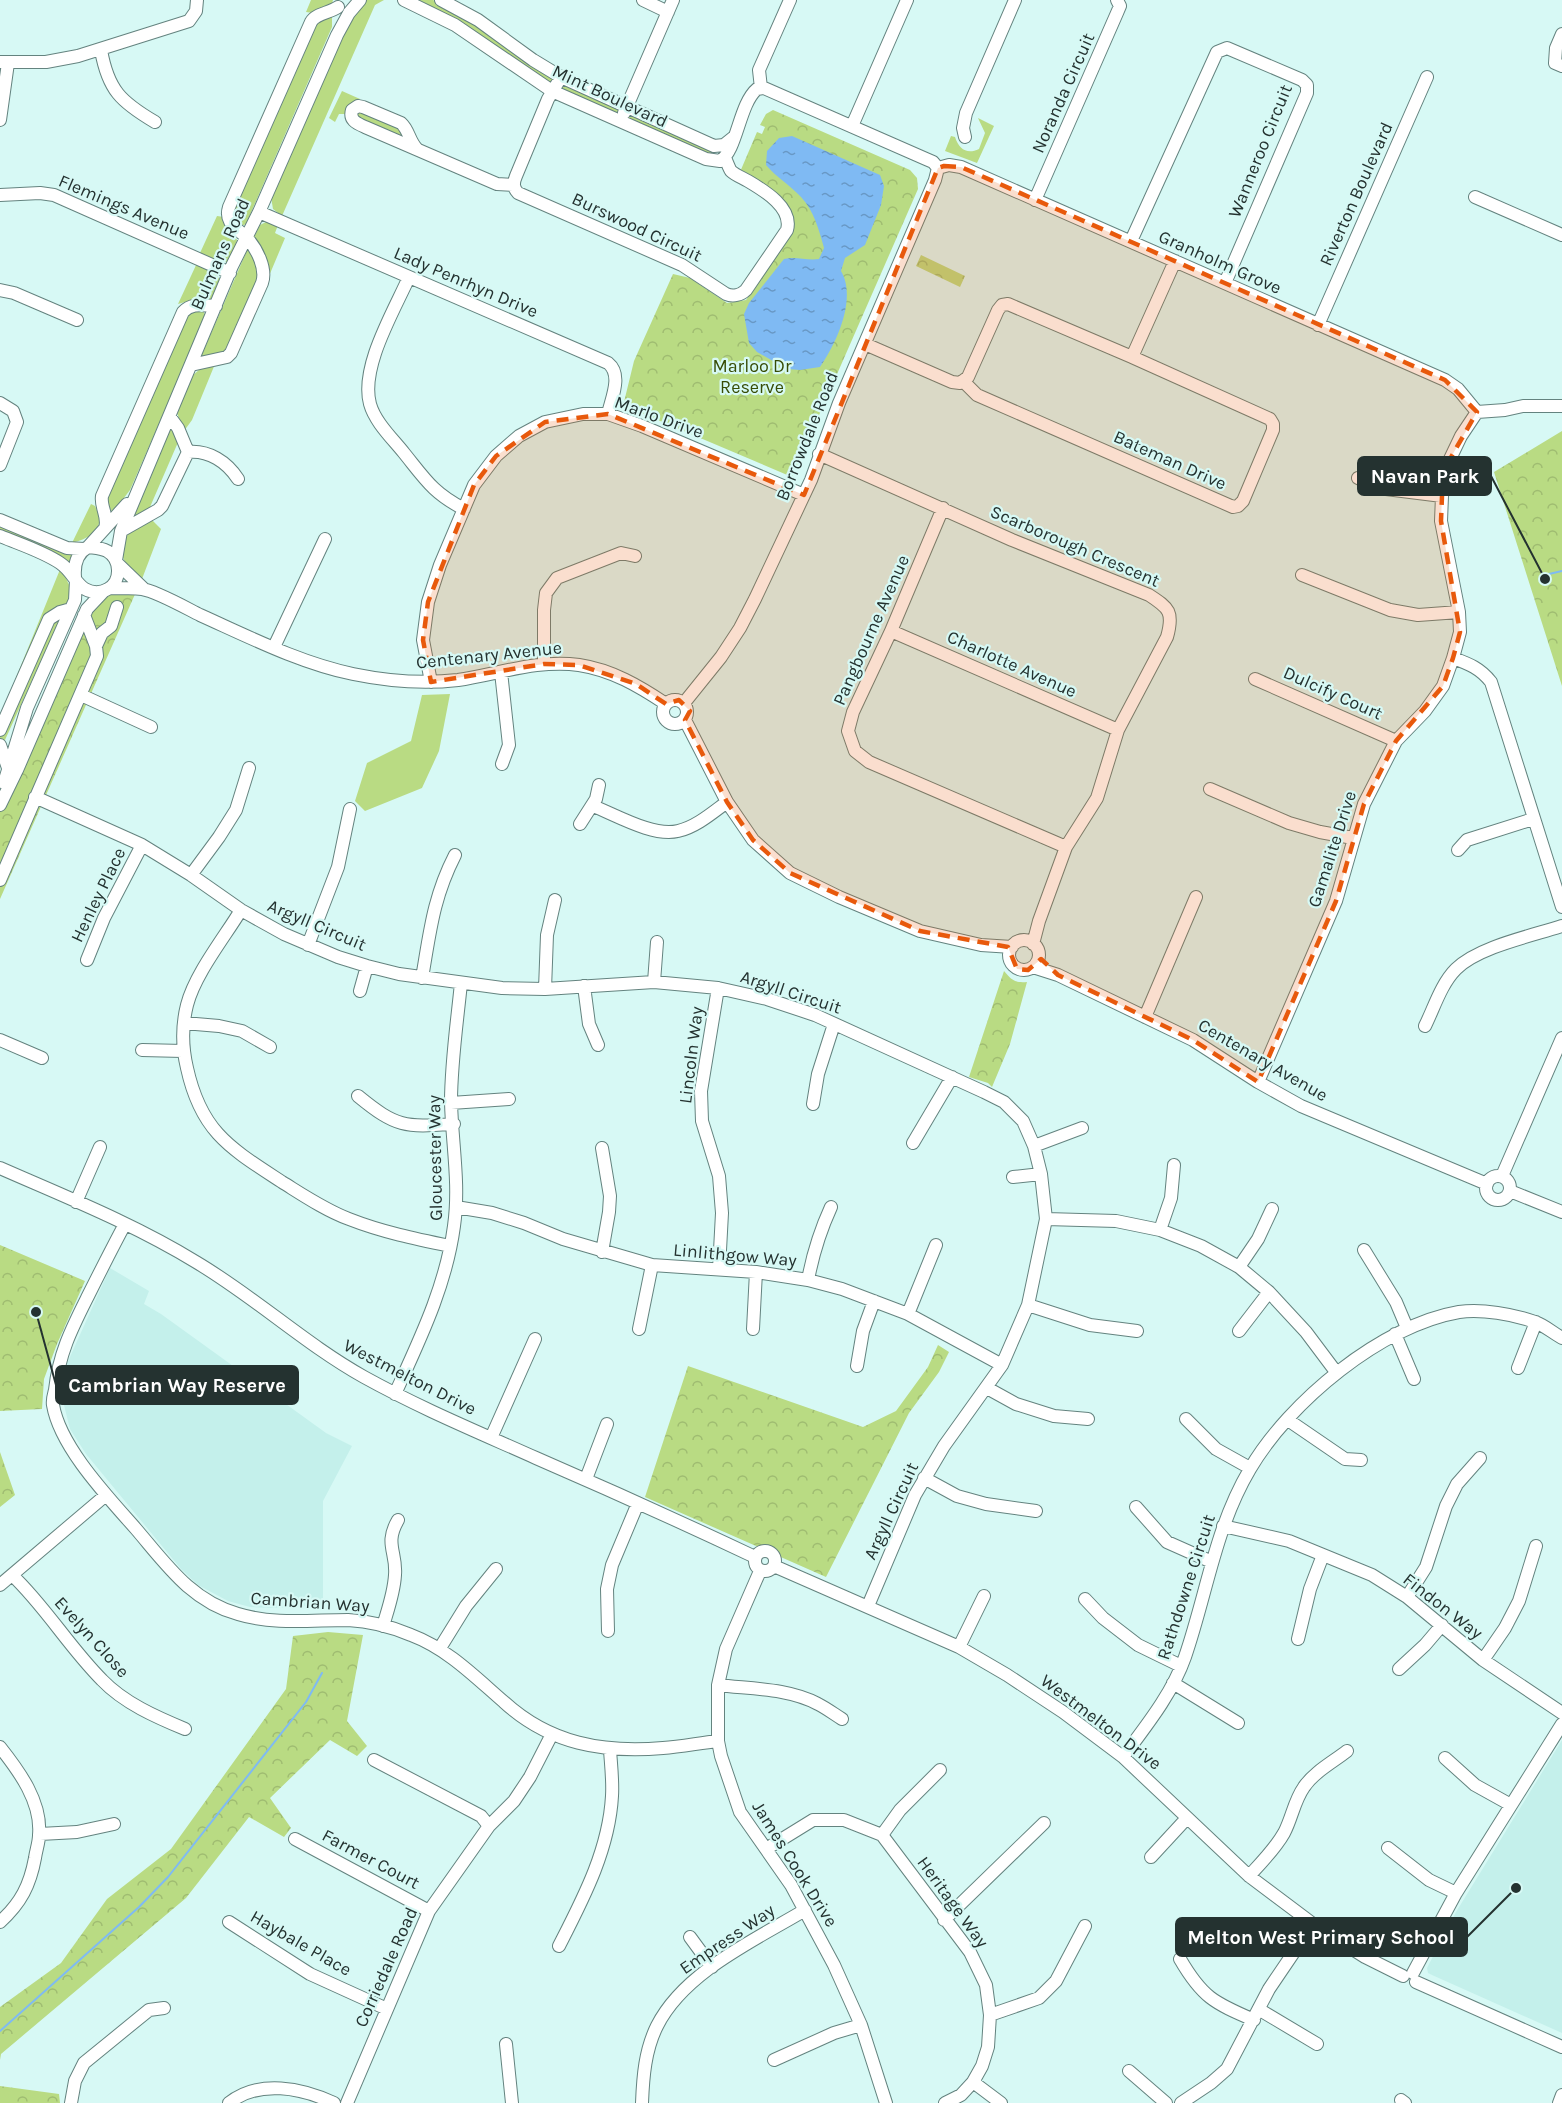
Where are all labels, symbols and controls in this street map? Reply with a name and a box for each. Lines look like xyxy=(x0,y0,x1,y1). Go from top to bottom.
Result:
street label: Noranda Circuit xyxy=(1027,29,1099,157)
street label: Mint Boulevard xyxy=(549,60,671,132)
street label: Wanneroo Circuit xyxy=(1223,81,1297,221)
street label: Riverton Boulevard xyxy=(1314,119,1398,269)
street label: Flemings Avenue xyxy=(55,170,193,244)
street label: Burswood Circuit xyxy=(568,187,706,267)
street label: Bulmans Road xyxy=(186,195,254,313)
street label: Granholm Grove xyxy=(1155,225,1285,299)
street label: Lady Penrhyn Drive xyxy=(391,242,541,322)
park label: Marloo Dr Reserve xyxy=(712,355,792,398)
street label: Borrowdale Road xyxy=(771,368,843,504)
street label: Marlo Drive xyxy=(612,391,706,443)
street label: Bateman Drive xyxy=(1110,425,1230,495)
callout: Navan Park xyxy=(1358,457,1491,495)
text: Navan Park xyxy=(1371,465,1479,488)
street label: Scarborough Crescent xyxy=(987,500,1163,592)
street label: Pangbourne Avenue xyxy=(828,551,914,709)
street label: Charlotte Avenue xyxy=(944,626,1080,702)
street label: Centenary Avenue xyxy=(415,636,563,674)
street label: Dulcify Court xyxy=(1280,661,1386,725)
street label: Gamalite Drive xyxy=(1303,788,1361,910)
street label: Henley Place xyxy=(66,844,130,946)
street label: Argyll Circuit xyxy=(264,894,370,956)
street label: Argyll Circuit xyxy=(738,965,845,1019)
street label: Lincoln Way xyxy=(674,1005,708,1105)
street label: Centenary Avenue xyxy=(1194,1014,1332,1106)
street label: Gloucester Way xyxy=(423,1094,447,1221)
street label: Linlithgow Way xyxy=(672,1239,798,1271)
street label: Westmelton Drive xyxy=(340,1334,480,1420)
callout: Cambrian Way Reserve xyxy=(56,1366,298,1404)
text: Cambrian Way Reserve xyxy=(68,1374,286,1397)
street label: Argyll Circuit xyxy=(859,1459,923,1563)
street label: Rathdowne Circuit xyxy=(1152,1511,1220,1663)
street label: Findon Way xyxy=(1399,1568,1488,1644)
street label: Cambrian Way xyxy=(250,1587,371,1617)
street label: Evelyn Close xyxy=(50,1592,134,1682)
street label: Westmelton Drive xyxy=(1036,1669,1166,1775)
street label: James Cook Drive xyxy=(747,1797,843,1931)
street label: Farmer Court xyxy=(318,1824,424,1894)
street label: Heritage Way xyxy=(913,1852,994,1952)
street label: Empress Way xyxy=(675,1899,779,1979)
street label: Corriedale Road xyxy=(350,1904,422,2030)
street label: Haybale Place xyxy=(247,1905,355,1981)
callout: Melton West Primary School xyxy=(1176,1918,1467,1956)
text: Melton West Primary School xyxy=(1187,1926,1455,1949)

